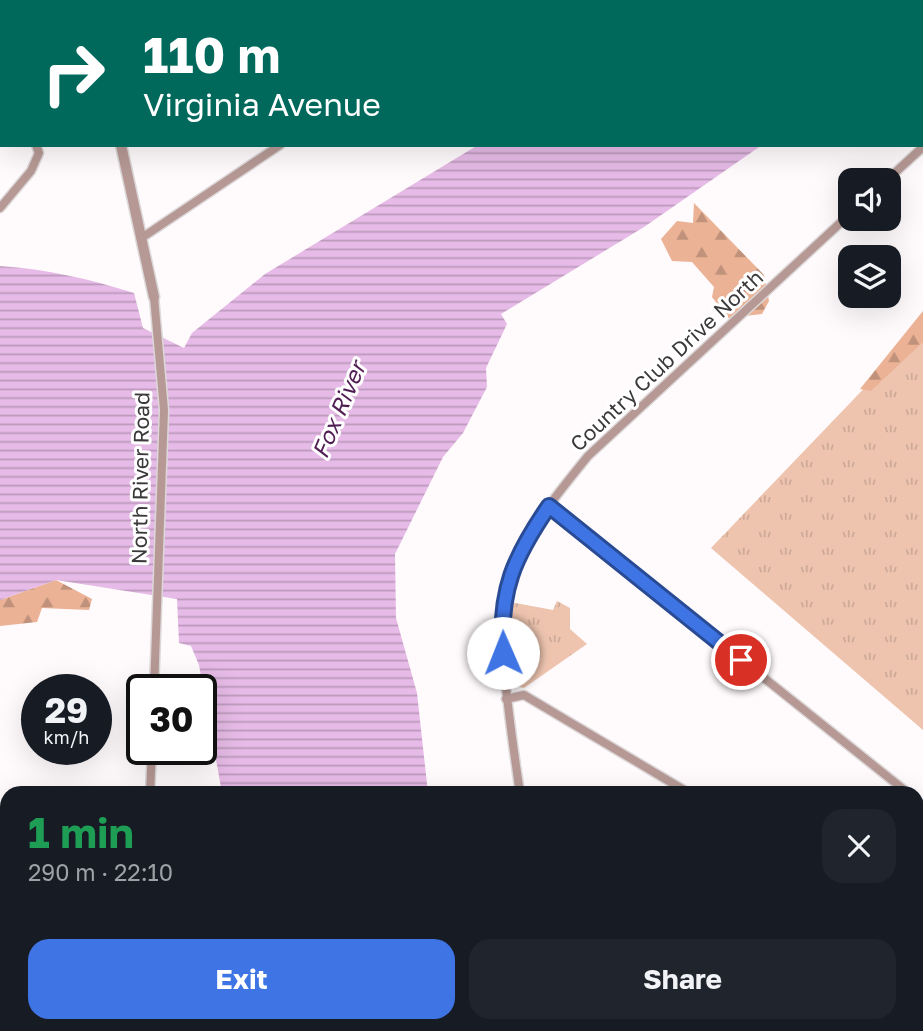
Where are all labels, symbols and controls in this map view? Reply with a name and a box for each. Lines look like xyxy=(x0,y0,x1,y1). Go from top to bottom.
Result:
text: 110 m xyxy=(143,25,280,84)
icon: right xyxy=(28,28,119,119)
text: Virginia Avenue xyxy=(143,85,381,123)
map controls xyxy=(838,168,901,308)
button: sound xyxy=(838,168,901,231)
button: layers xyxy=(838,245,901,308)
street label: Country Club Drive North xyxy=(565,264,768,456)
water label: Fox River xyxy=(305,355,372,462)
street label: North River Road xyxy=(126,392,154,564)
position arrow xyxy=(466,616,540,690)
pin xyxy=(711,630,771,690)
icon: arrive xyxy=(722,641,760,679)
speed limit sign: 30 xyxy=(126,674,217,765)
text: 29 xyxy=(45,689,88,731)
text: km/h xyxy=(44,726,89,748)
text: 1 min xyxy=(28,807,134,857)
button: close xyxy=(822,809,896,883)
text: 290 m · 22:10 xyxy=(28,858,173,886)
button: Exit xyxy=(28,939,455,1019)
button: Share xyxy=(469,939,896,1019)

